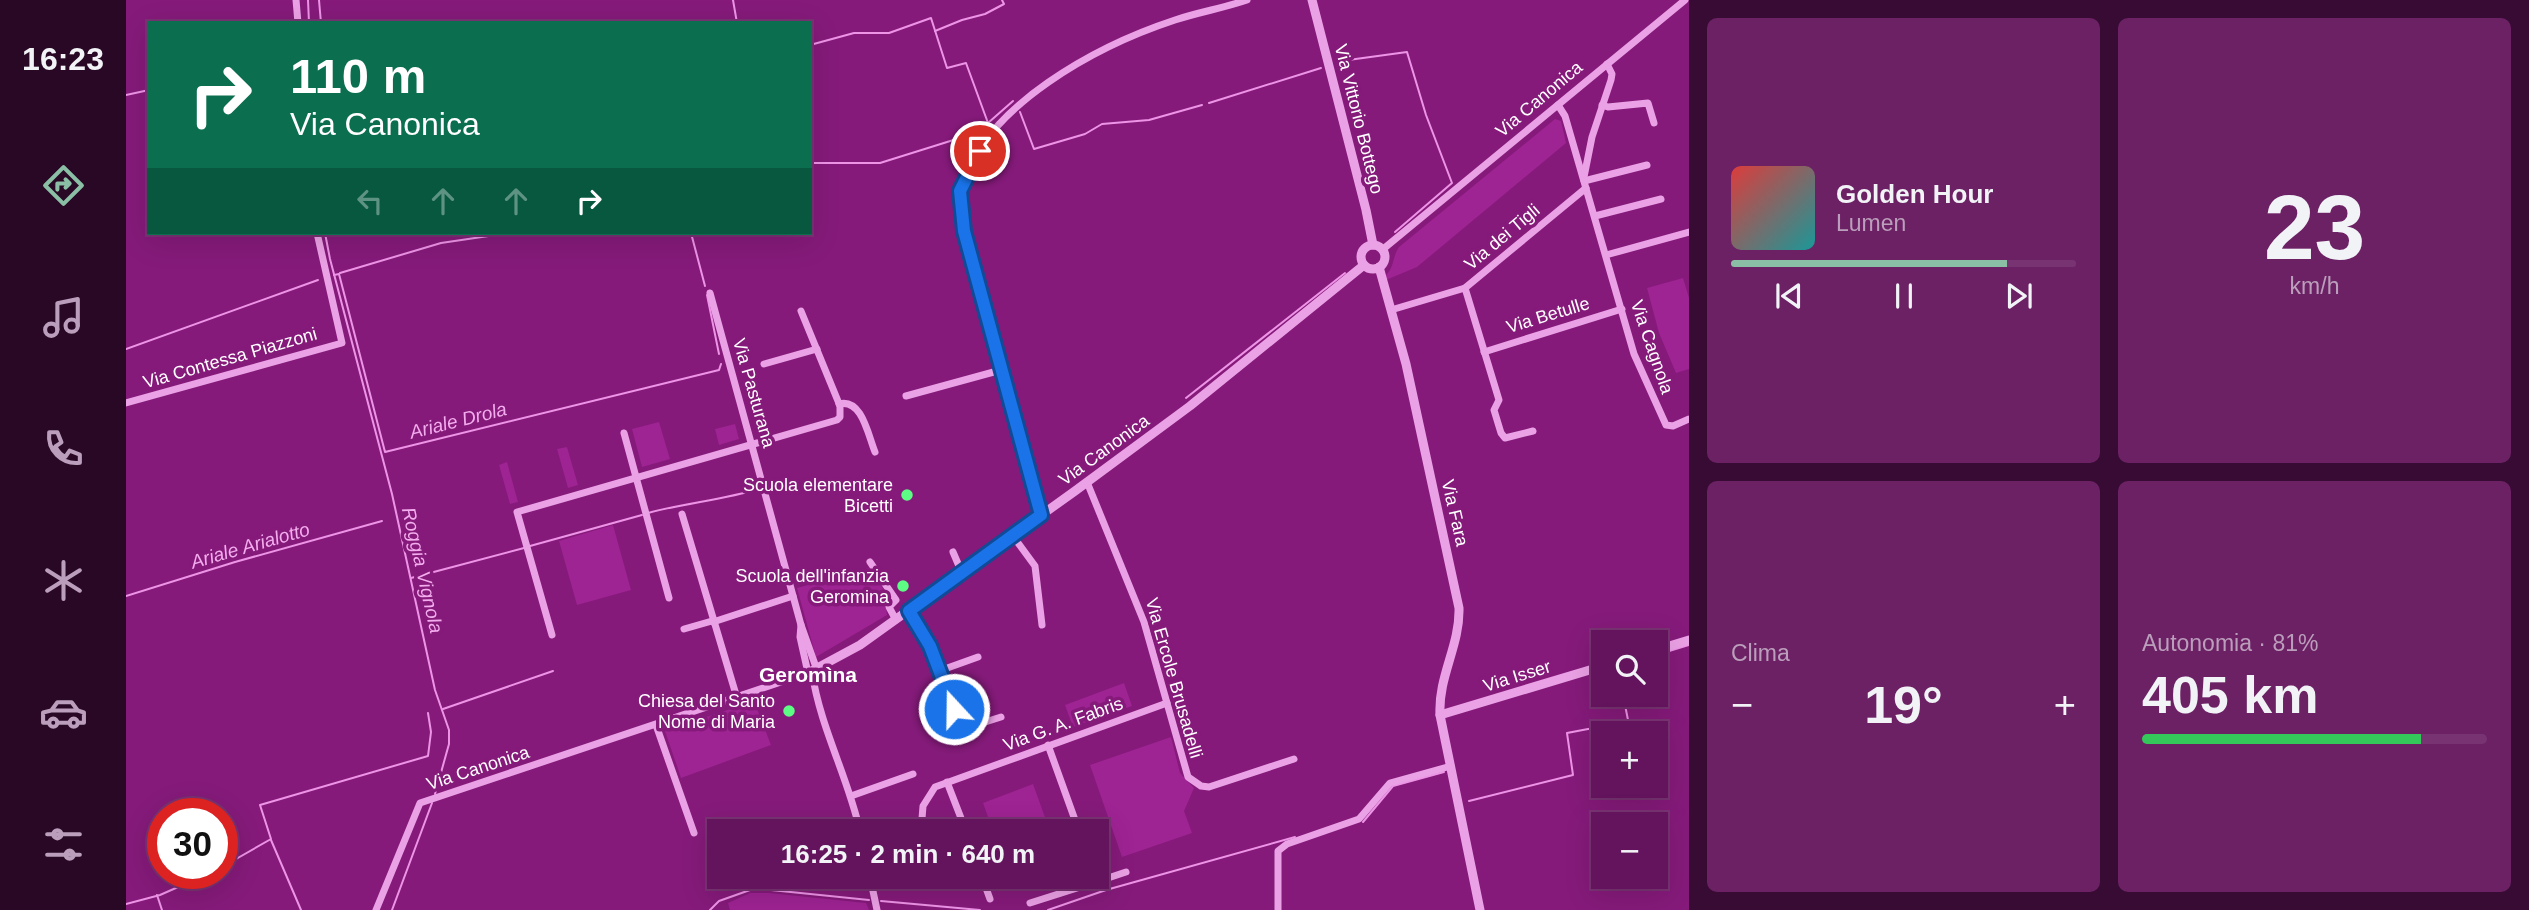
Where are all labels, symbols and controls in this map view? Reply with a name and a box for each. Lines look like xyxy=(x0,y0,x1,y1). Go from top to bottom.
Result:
text: 16:23 xyxy=(22,41,104,77)
street label: Via Vittorio Bottego xyxy=(1331,42,1387,196)
icon: right xyxy=(175,49,266,140)
text: 110 m xyxy=(290,49,426,103)
street label: Via Canonica xyxy=(1492,56,1587,141)
text: Via Canonica xyxy=(290,106,480,142)
pin xyxy=(950,121,1010,181)
icon: arrive xyxy=(961,132,999,170)
icon: directions xyxy=(39,161,88,210)
text: 23 xyxy=(2264,177,2365,278)
text: Golden Hour xyxy=(1836,179,1993,209)
icon: left xyxy=(351,182,389,220)
icon: ahead xyxy=(424,182,462,220)
icon: ahead xyxy=(497,182,535,220)
icon: right xyxy=(570,182,608,220)
street label: Via dei Tigli xyxy=(1460,200,1544,274)
text: Lumen xyxy=(1836,210,1906,236)
text: km/h xyxy=(2290,273,2339,299)
icon: previous xyxy=(1770,277,1808,315)
icon: pause xyxy=(1885,277,1923,315)
icon: next xyxy=(2000,277,2038,315)
icon: music xyxy=(39,293,88,342)
street label: Via Betulle xyxy=(1504,293,1592,337)
street label: Via Cagnola xyxy=(1627,298,1678,397)
street label: Via Contessa Piazzoni xyxy=(141,324,319,392)
street label: Via Pasturana xyxy=(729,336,779,451)
water label: Ariale Drola xyxy=(406,398,509,443)
street label: Via Canonica xyxy=(1055,410,1154,489)
icon: phone xyxy=(39,424,88,473)
place label: Scuola elementare Bicetti xyxy=(743,475,893,516)
street label: Via Fara xyxy=(1438,478,1473,549)
marker: Scuola elementare Bicetti xyxy=(899,487,915,503)
water label: Roggia Vignola xyxy=(398,505,447,635)
water label: Ariale Arialotto xyxy=(187,518,312,573)
icon: climate xyxy=(39,556,88,605)
place label: Scuola dell'infanzia Geromina xyxy=(735,566,890,607)
marker: Scuola dell'infanzia Geromina xyxy=(895,578,911,594)
street label: Via Ercole Brusadelli xyxy=(1142,596,1206,760)
map controls xyxy=(1591,630,1668,889)
button: search xyxy=(1591,630,1668,707)
text: Autonomia · 81% xyxy=(2142,630,2318,656)
text: Clima xyxy=(1731,640,1790,666)
street label: Via Isser xyxy=(1481,656,1553,696)
district label: Geromìna xyxy=(759,663,857,686)
text: 405 km xyxy=(2142,666,2318,724)
position arrow xyxy=(917,672,991,746)
text: 19° xyxy=(1864,676,1943,734)
text: − xyxy=(1731,684,1753,726)
text: + xyxy=(2054,684,2076,726)
icon: car xyxy=(39,688,88,737)
place label: Chiesa del Santo Nome di Maria xyxy=(638,691,776,732)
street label: Via G. A. Fabris xyxy=(1001,693,1125,755)
marker: Chiesa del Santo Nome di Maria xyxy=(781,703,797,719)
button: + xyxy=(1591,721,1668,798)
street label: Via Canonica xyxy=(424,742,533,794)
speed limit sign: 30 xyxy=(147,798,238,889)
button: − xyxy=(1591,812,1668,889)
icon: filters xyxy=(39,820,88,869)
text: 16:25 · 2 min · 640 m xyxy=(781,839,1035,869)

